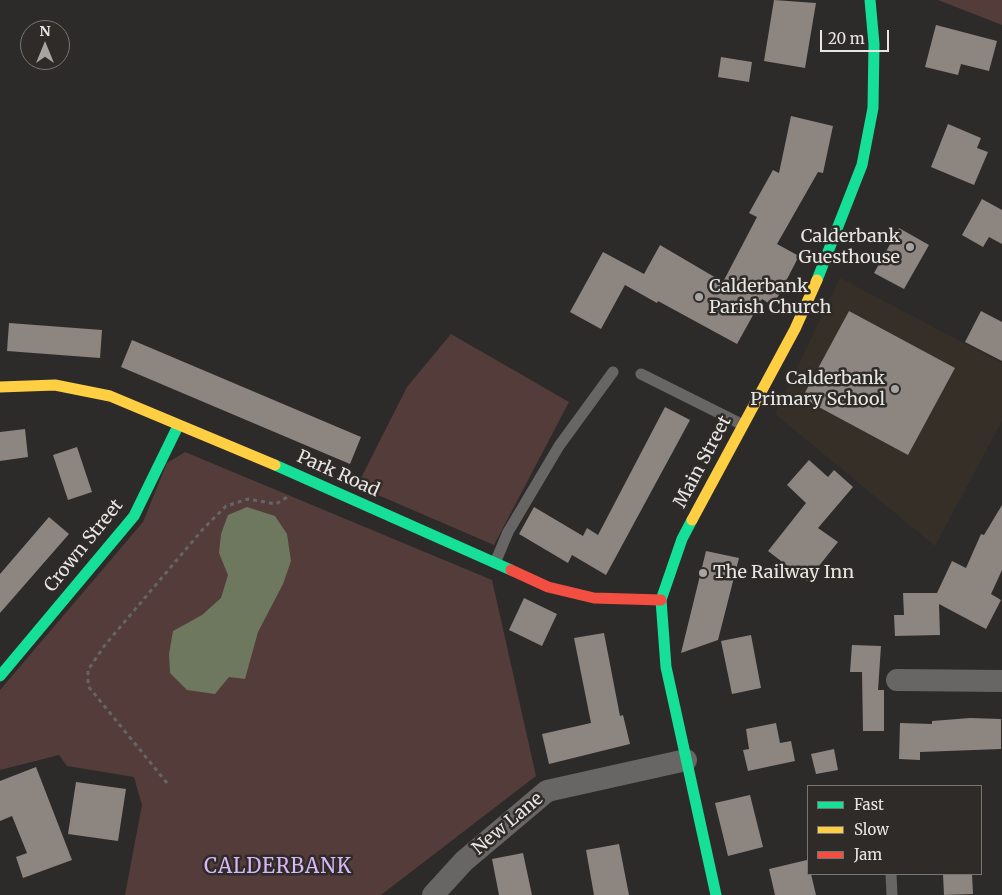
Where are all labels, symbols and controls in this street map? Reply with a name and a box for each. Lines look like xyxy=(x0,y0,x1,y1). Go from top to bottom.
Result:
north arrow xyxy=(20,20,70,70)
scale bar xyxy=(822,20,891,52)
text: N xyxy=(39,22,51,40)
text: 20 m xyxy=(828,29,865,48)
place label: Calderbank Guesthouse xyxy=(799,226,900,268)
marker: Calderbank Guesthouse xyxy=(904,241,916,253)
place label: Calderbank Parish Church xyxy=(709,276,831,318)
marker: Calderbank Parish Church xyxy=(693,291,705,303)
place label: Calderbank Primary School xyxy=(750,368,885,410)
marker: Calderbank Primary School xyxy=(889,383,901,395)
street label: Main Street xyxy=(670,412,736,512)
street label: Park Road xyxy=(293,446,383,502)
street label: Crown Street xyxy=(40,495,128,597)
place label: The Railway Inn xyxy=(713,562,854,584)
marker: The Railway Inn xyxy=(697,567,709,579)
legend xyxy=(807,785,982,875)
street label: New Lane xyxy=(468,788,548,860)
text: Fast xyxy=(854,795,884,814)
text: Slow xyxy=(854,820,889,839)
text: Jam xyxy=(854,845,882,864)
district label: CALDERBANK xyxy=(203,855,353,879)

